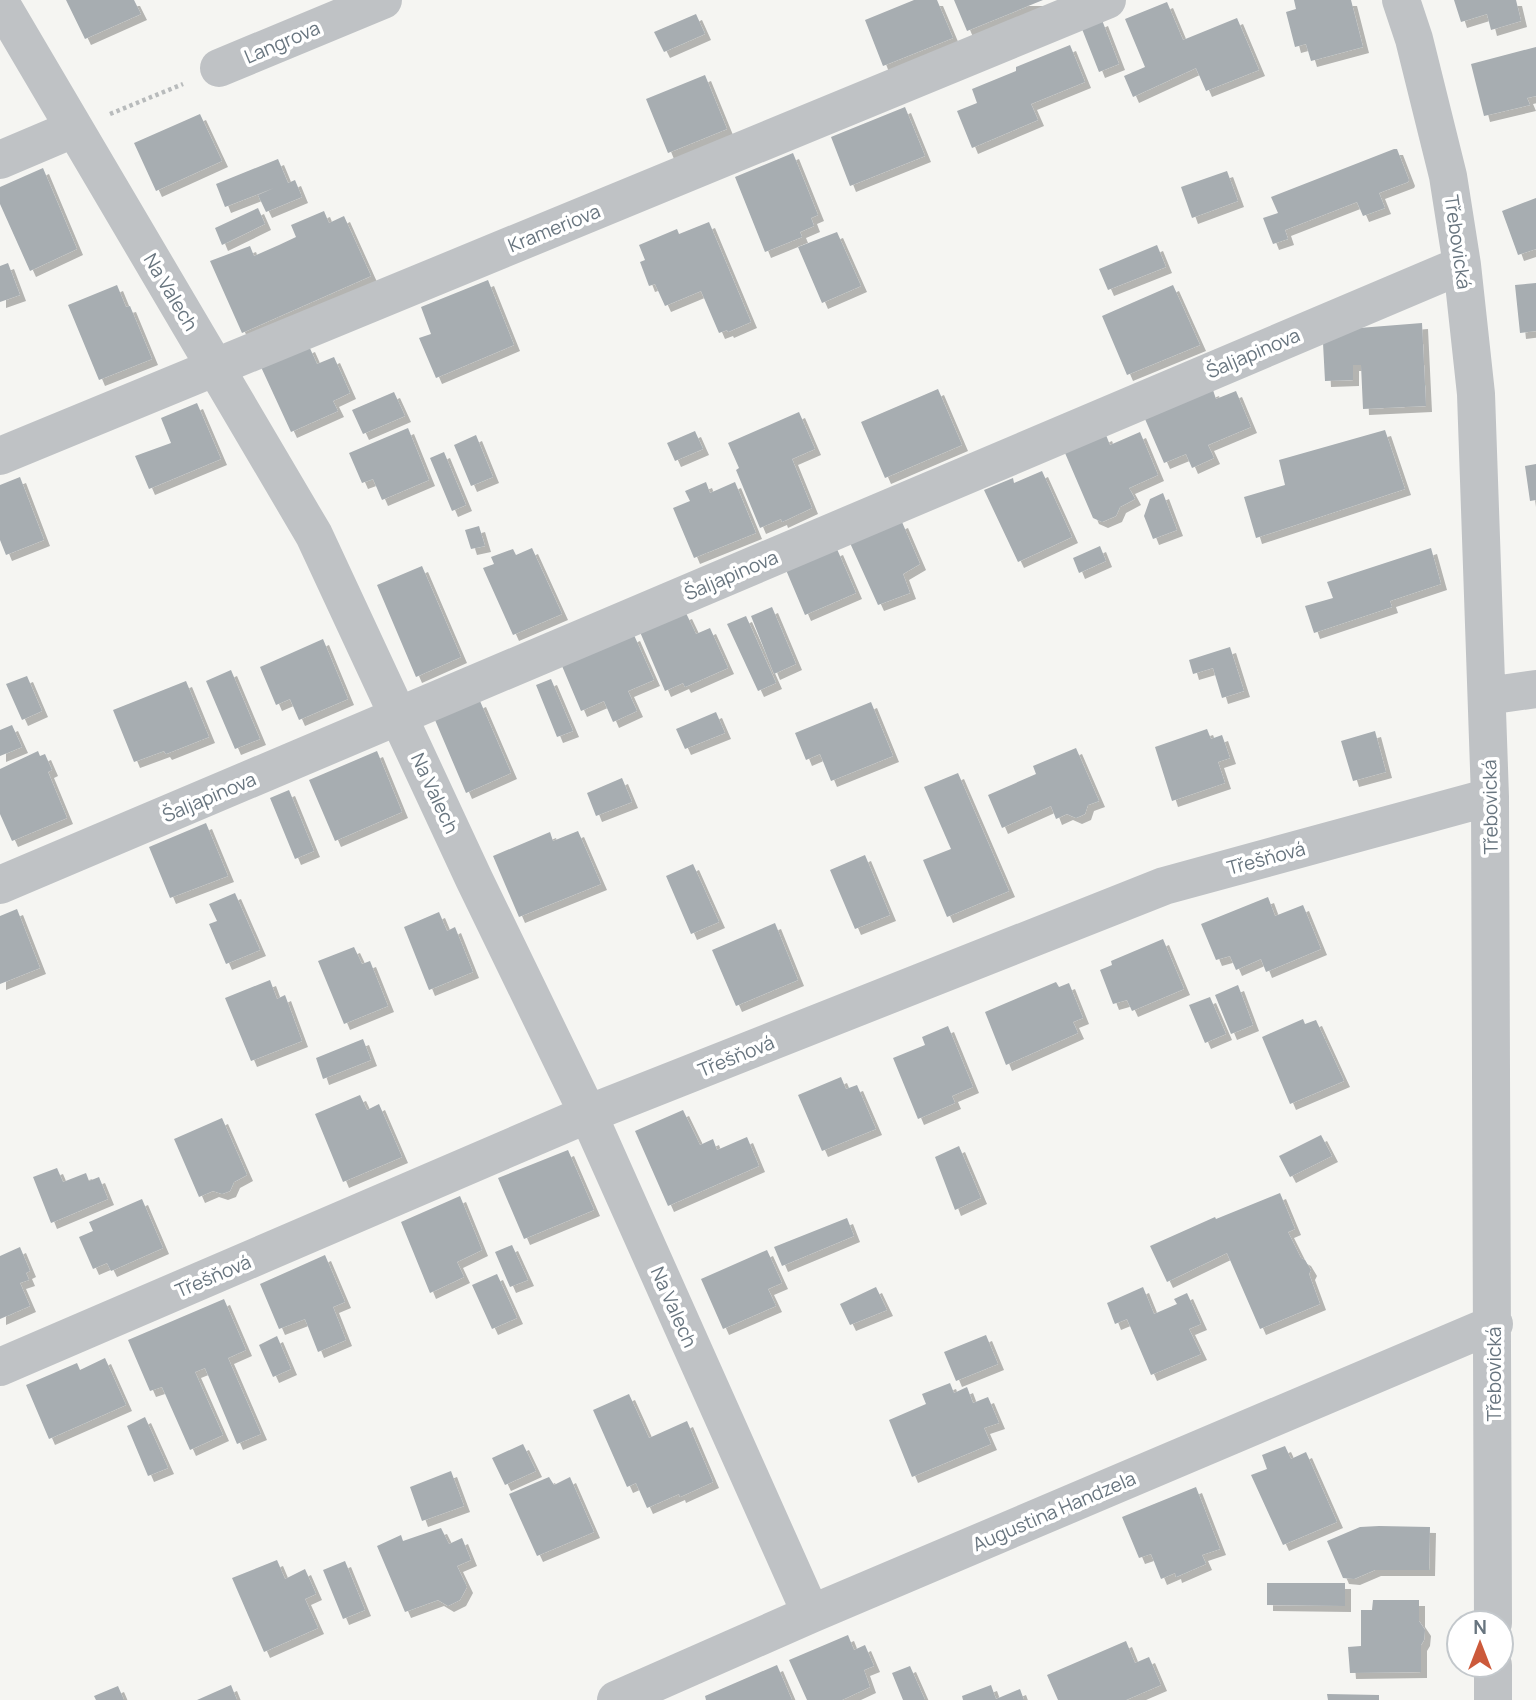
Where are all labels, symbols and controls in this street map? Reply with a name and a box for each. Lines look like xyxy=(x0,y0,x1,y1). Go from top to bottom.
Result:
street label: Langrova xyxy=(240,14,324,70)
street label: Třebovická xyxy=(1439,193,1477,291)
street label: Krameriova xyxy=(504,198,604,258)
street label: Na Valech xyxy=(138,248,204,336)
street label: Šaljapinova xyxy=(1202,322,1304,384)
street label: Šaljapinova xyxy=(680,544,782,606)
street label: Na Valech xyxy=(405,749,465,837)
street label: Třebovická xyxy=(1476,759,1504,855)
street label: Šaljapinova xyxy=(158,766,260,828)
street label: Třešňová xyxy=(1224,835,1308,881)
street label: Třešňová xyxy=(694,1029,778,1083)
street label: Třešňová xyxy=(171,1248,255,1304)
street label: Na Valech xyxy=(645,1262,703,1352)
street label: Třebovická xyxy=(1481,1327,1507,1421)
street label: Augustina Handzela xyxy=(968,1465,1140,1557)
north arrow xyxy=(1445,1609,1515,1679)
text: N xyxy=(1473,1614,1487,1640)

